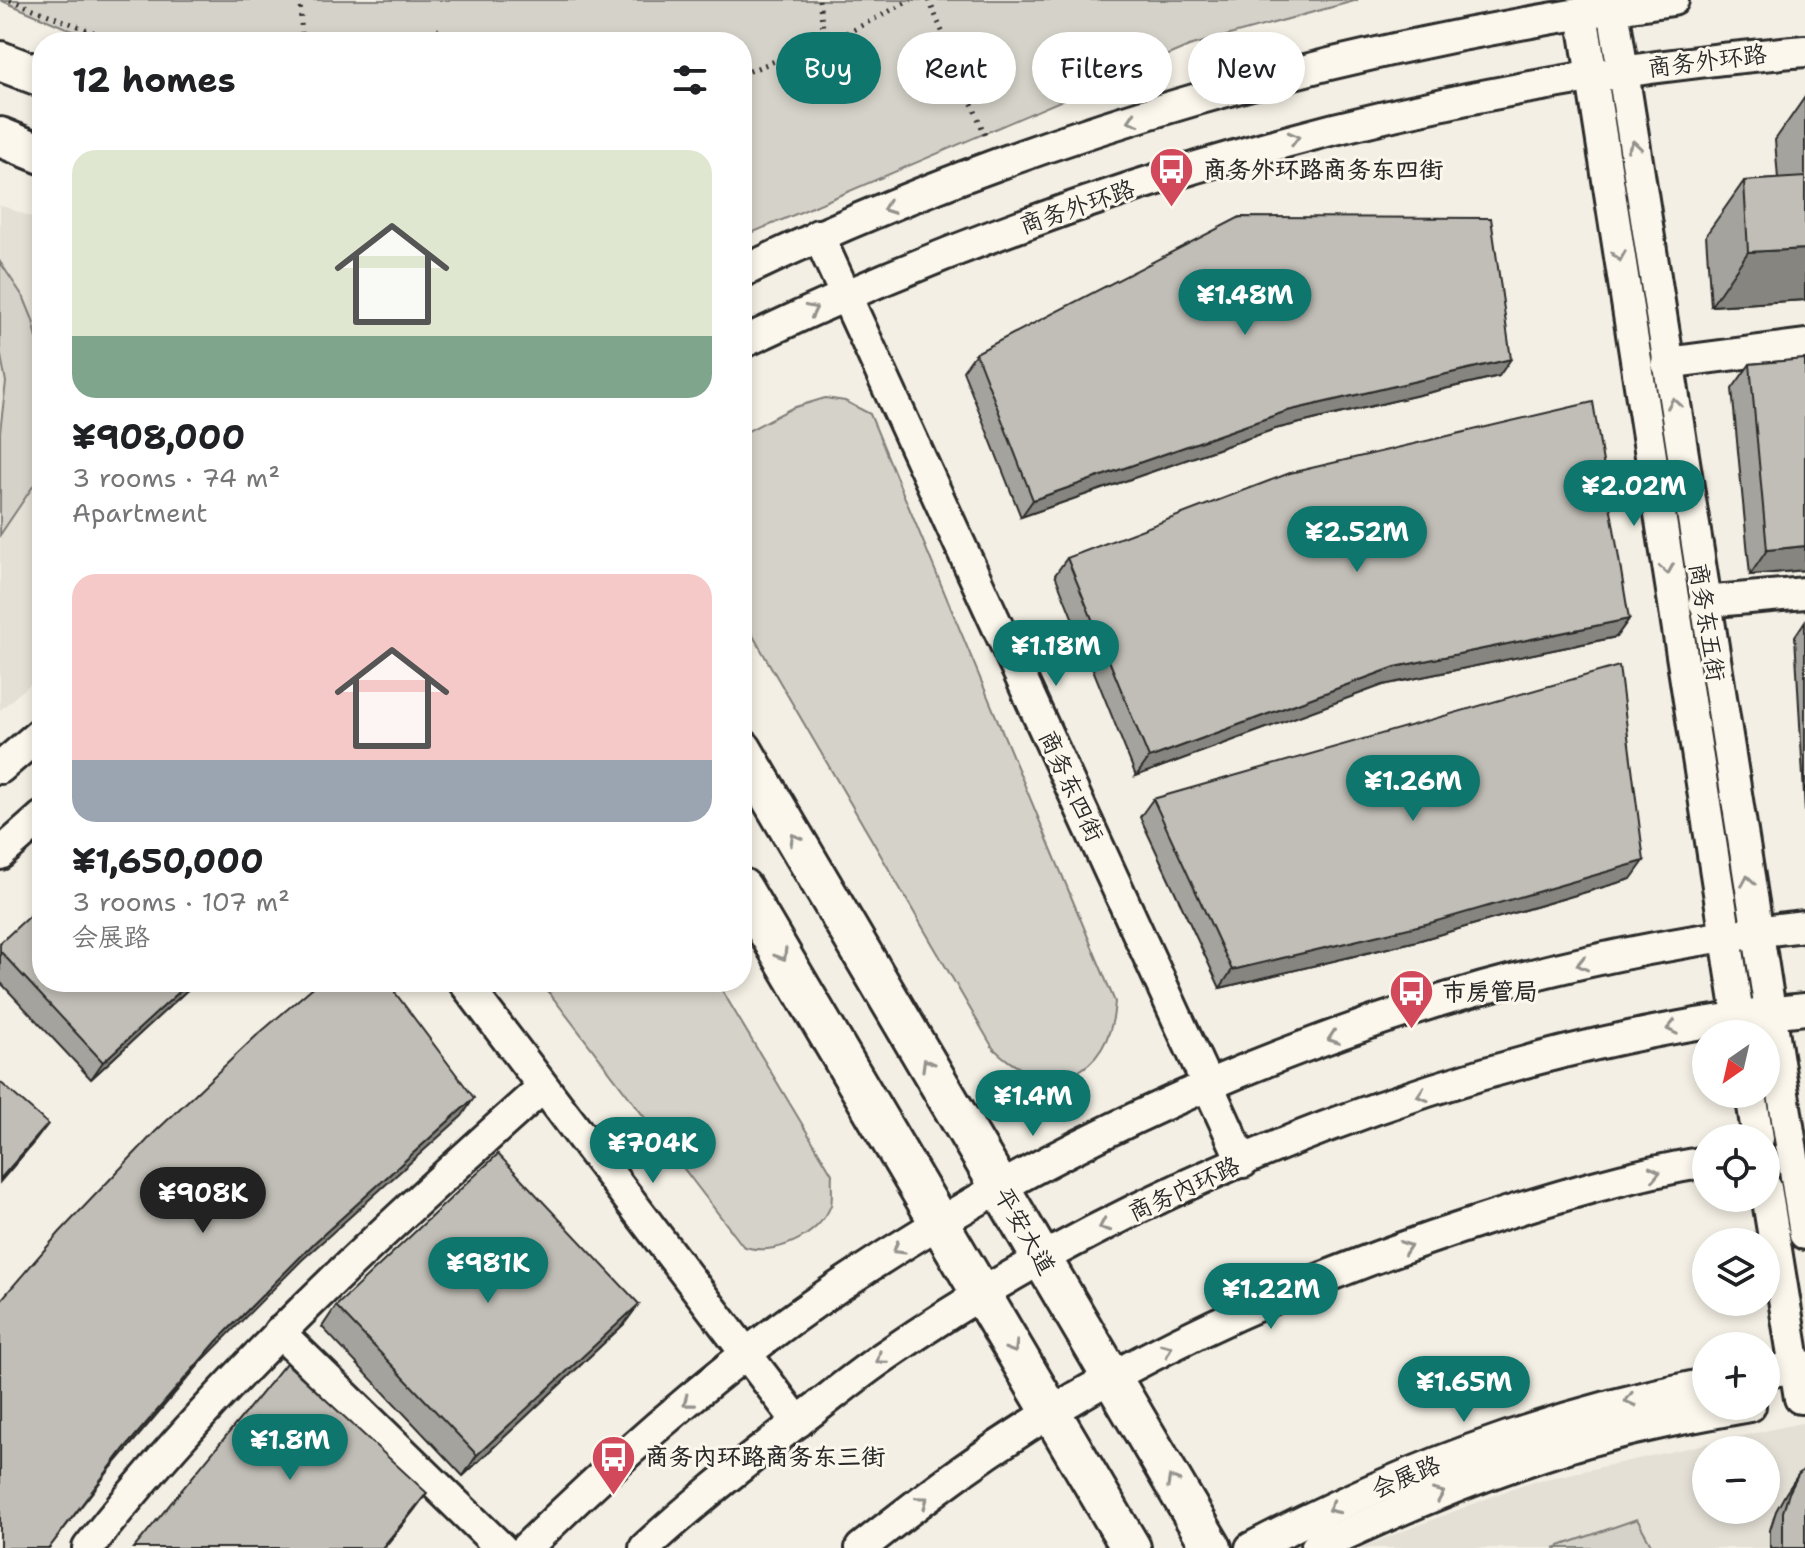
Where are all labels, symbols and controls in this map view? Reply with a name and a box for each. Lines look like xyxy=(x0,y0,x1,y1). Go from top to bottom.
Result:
chip: Buy xyxy=(776,32,881,104)
chip: Rent xyxy=(897,32,1016,104)
chip: Filters xyxy=(1032,32,1172,104)
chip: New xyxy=(1188,32,1305,104)
street label: 商务外环路 xyxy=(1645,38,1769,84)
text: 12 homes xyxy=(72,57,236,103)
icon: filters xyxy=(668,58,712,102)
one-way arrow xyxy=(1127,110,1141,126)
one-way arrow xyxy=(1287,131,1301,148)
one-way arrow xyxy=(1626,139,1643,153)
bus stop icon: 商务外环路商务东四街 xyxy=(1148,146,1196,209)
place label: 商务外环路商务东四街 xyxy=(1203,154,1443,186)
street label: 商务外环路 xyxy=(1015,172,1139,242)
one-way arrow xyxy=(882,198,896,215)
icon: home xyxy=(320,202,464,346)
one-way arrow xyxy=(1610,249,1627,263)
pin: ¥1.48M xyxy=(1180,269,1310,337)
text: ¥1.48M xyxy=(1196,277,1294,312)
one-way arrow xyxy=(804,304,819,319)
one-way arrow xyxy=(1666,396,1683,410)
text: ¥908,000 xyxy=(72,414,245,460)
text: 3 rooms · 74 m² xyxy=(72,460,280,495)
pin: ¥2.02M xyxy=(1569,460,1699,528)
text: ¥2.02M xyxy=(1581,468,1687,503)
text: Apartment xyxy=(72,495,208,530)
pin: ¥2.52M xyxy=(1292,506,1422,574)
text: ¥2.52M xyxy=(1305,514,1409,549)
street label: 商务东五街 xyxy=(1682,560,1732,684)
one-way arrow xyxy=(1658,562,1675,575)
pin: ¥1.18M xyxy=(991,620,1121,688)
icon: home xyxy=(320,626,464,770)
text: ¥1.18M xyxy=(1011,628,1101,663)
street label: 商务东四街 xyxy=(1031,725,1111,847)
pin: ¥1.26M xyxy=(1348,755,1478,823)
text: ¥1.26M xyxy=(1364,763,1462,798)
one-way arrow xyxy=(789,833,805,848)
text: ¥1,650,000 xyxy=(72,838,264,884)
one-way arrow xyxy=(1740,874,1757,888)
text: 3 rooms · 107 m² xyxy=(72,884,290,919)
text: 会展路 xyxy=(72,919,150,954)
one-way arrow xyxy=(772,946,788,961)
one-way arrow xyxy=(1575,954,1589,971)
bus stop icon: 市房管局 xyxy=(1387,968,1435,1031)
place label: 市房管局 xyxy=(1442,976,1538,1008)
one-way arrow xyxy=(1666,1019,1679,1036)
north arrow xyxy=(1692,1020,1780,1108)
map controls xyxy=(1692,1020,1780,1524)
one-way arrow xyxy=(1327,1029,1341,1045)
one-way arrow xyxy=(921,1058,937,1072)
pin: ¥1.4M xyxy=(977,1070,1089,1138)
text: ¥1.4M xyxy=(993,1078,1073,1113)
one-way arrow xyxy=(1415,1086,1429,1102)
pin: ¥704K xyxy=(597,1117,709,1185)
button: locate xyxy=(1692,1124,1780,1212)
text: ¥704K xyxy=(608,1125,698,1160)
street label: 商务内环路 xyxy=(1123,1149,1245,1229)
one-way arrow xyxy=(1648,1165,1661,1182)
pin: ¥908K xyxy=(147,1167,259,1235)
text: ¥908K xyxy=(158,1175,248,1210)
street label: 平安大道 xyxy=(987,1181,1063,1281)
one-way arrow xyxy=(1097,1216,1112,1232)
button: layers xyxy=(1692,1228,1780,1316)
pin: ¥981K xyxy=(432,1237,544,1305)
one-way arrow xyxy=(893,1239,907,1254)
one-way arrow xyxy=(1398,1240,1412,1256)
text: ¥981K xyxy=(446,1245,530,1280)
pin: ¥1.22M xyxy=(1206,1263,1336,1331)
text: ¥1.22M xyxy=(1222,1271,1320,1306)
button: + xyxy=(1692,1332,1780,1420)
one-way arrow xyxy=(1003,1339,1019,1354)
one-way arrow xyxy=(1159,1343,1173,1359)
one-way arrow xyxy=(875,1350,889,1364)
pin: ¥1.65M xyxy=(1399,1356,1529,1424)
text: ¥1.65M xyxy=(1416,1364,1512,1399)
one-way arrow xyxy=(1623,1391,1637,1408)
one-way arrow xyxy=(683,1392,697,1407)
pin: ¥1.8M xyxy=(234,1414,346,1482)
text: ¥1.8M xyxy=(250,1422,330,1457)
bus stop icon: 商务内环路商务东三街 xyxy=(590,1433,638,1496)
button: − xyxy=(1692,1436,1780,1524)
place label: 商务内环路商务东三街 xyxy=(645,1441,885,1473)
street label: 会展路 xyxy=(1367,1448,1445,1506)
one-way arrow xyxy=(1166,1475,1182,1490)
one-way arrow xyxy=(1431,1488,1445,1504)
one-way arrow xyxy=(914,1496,929,1510)
one-way arrow xyxy=(1327,1498,1341,1514)

